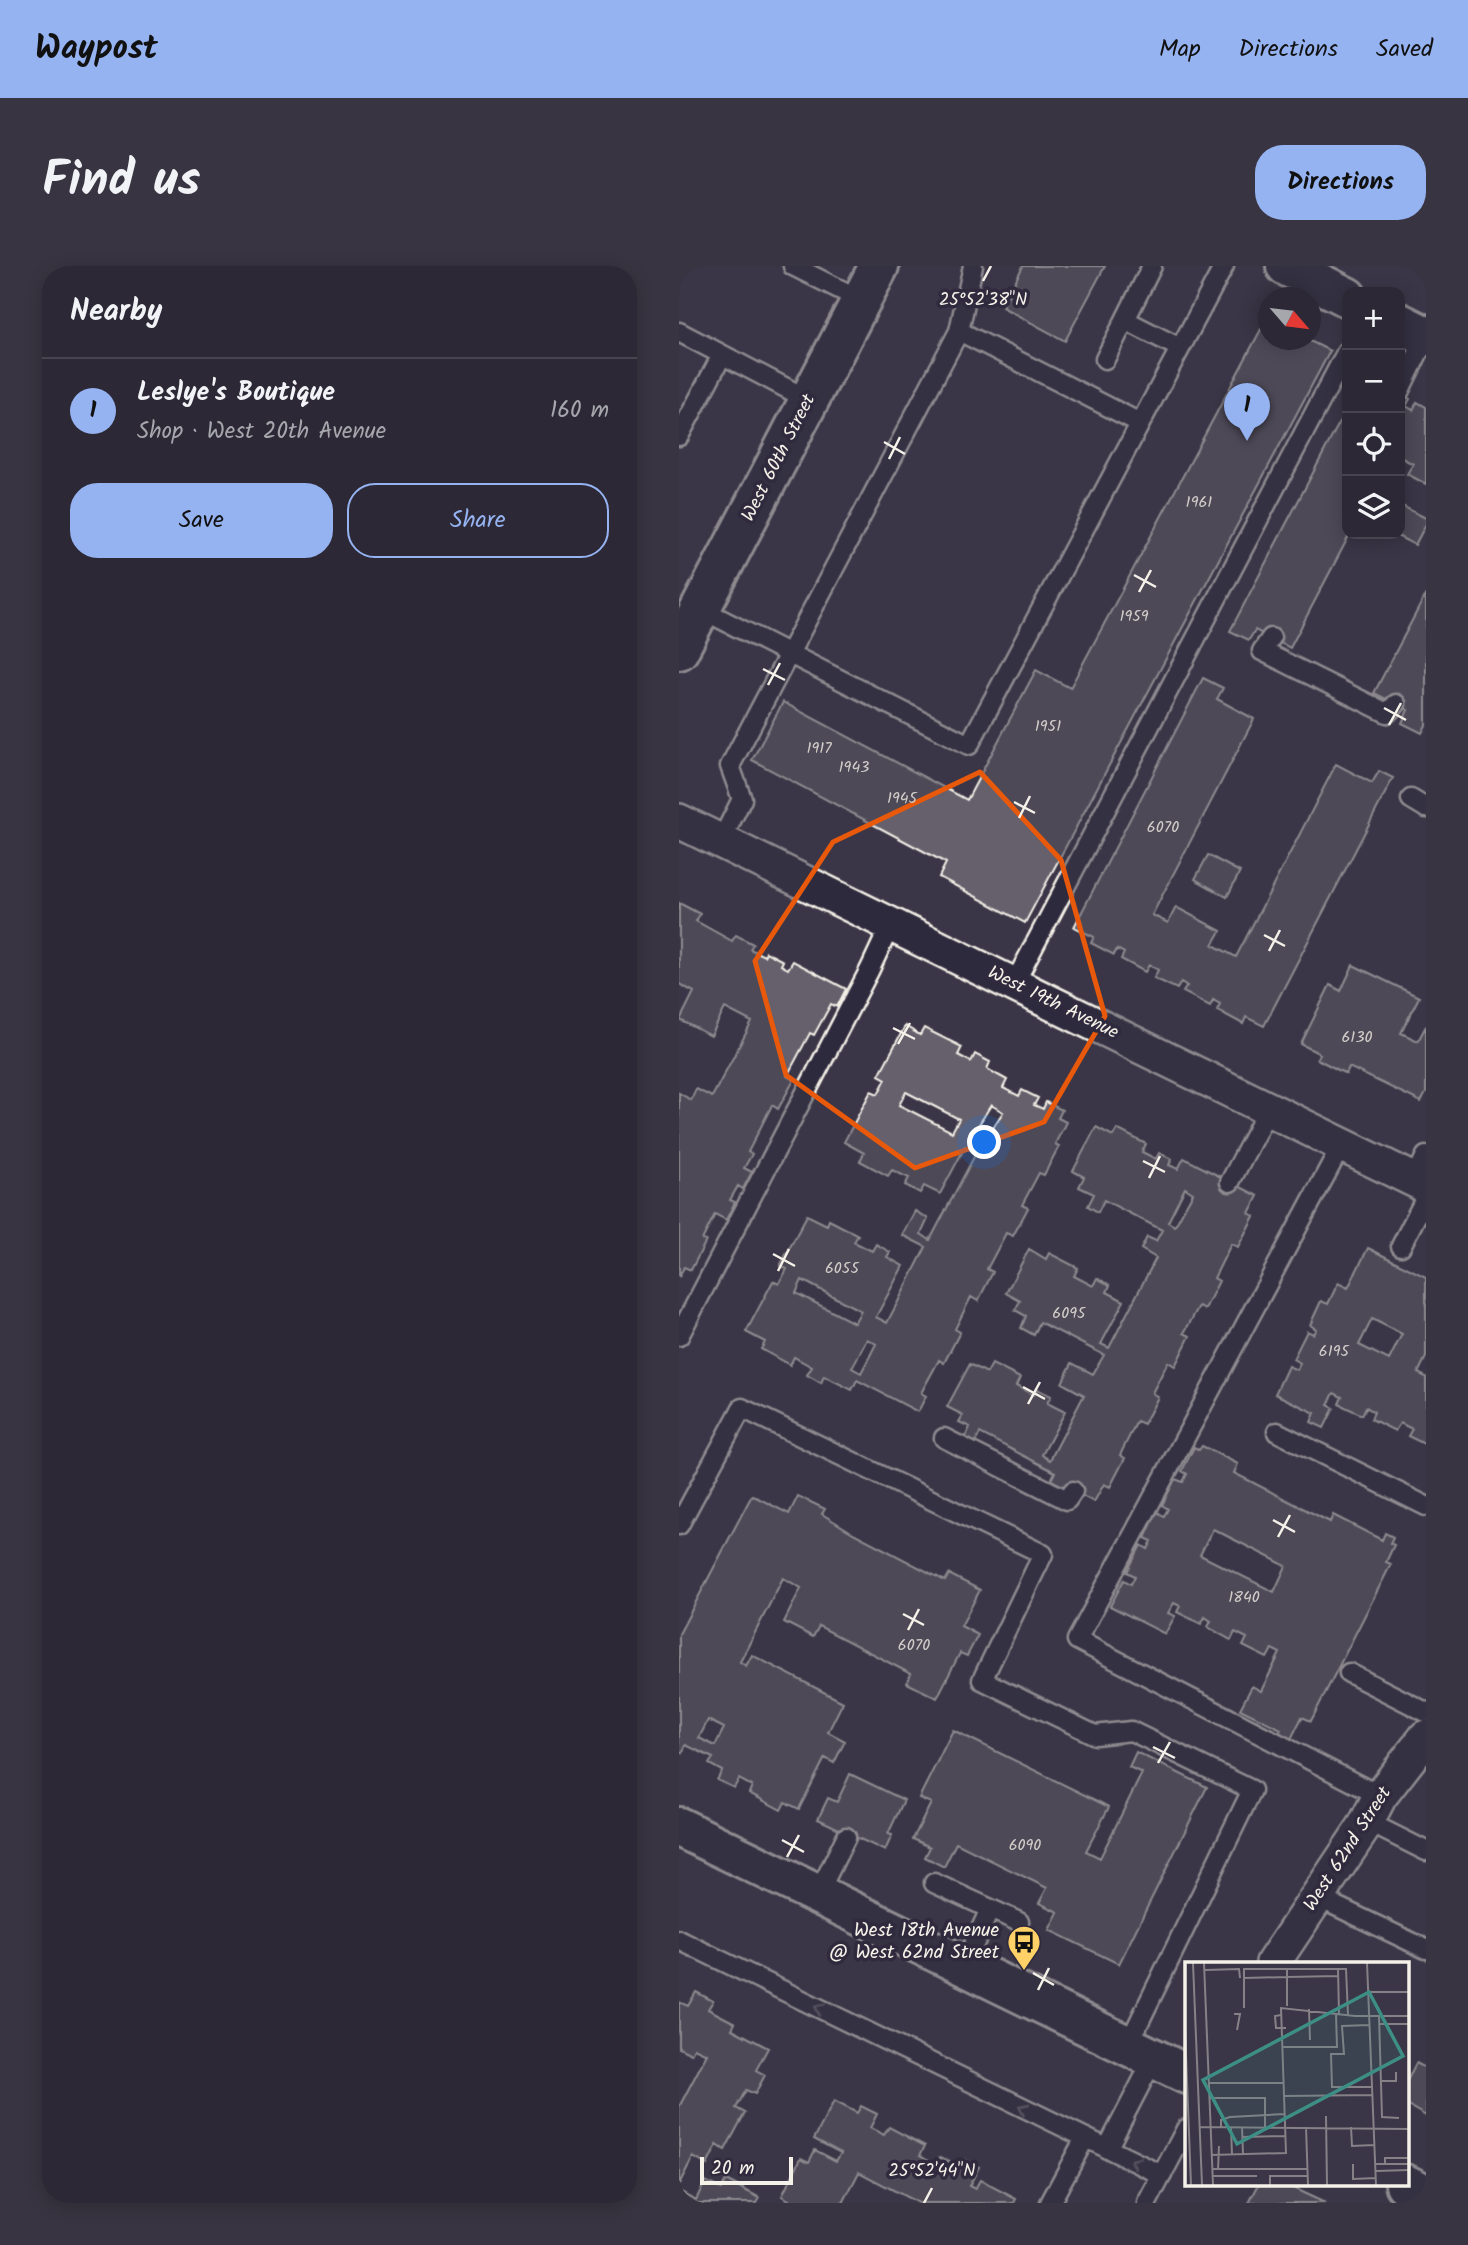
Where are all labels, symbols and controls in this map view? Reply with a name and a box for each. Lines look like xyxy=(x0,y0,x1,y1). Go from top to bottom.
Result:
text: Waypost xyxy=(35,23,158,76)
text: Map xyxy=(1159,30,1201,69)
text: Directions xyxy=(1239,30,1338,69)
text: Saved xyxy=(1376,30,1433,69)
text: Find us xyxy=(42,143,200,221)
button: Directions xyxy=(1255,145,1426,220)
text: 25°52'38"N xyxy=(939,286,1027,315)
north arrow xyxy=(1258,287,1321,350)
map controls xyxy=(1342,287,1405,539)
button: + xyxy=(1342,287,1405,350)
text: Nearby xyxy=(70,288,162,336)
button: − xyxy=(1342,350,1405,413)
text: Leslye's Boutique xyxy=(137,372,335,414)
pin: 1 xyxy=(1224,383,1270,441)
street label: West 60th Street xyxy=(734,388,824,527)
text: 1 xyxy=(90,393,96,429)
text: 160 m xyxy=(550,393,609,429)
button: locate xyxy=(1342,413,1405,476)
text: Shop · West 20th Avenue xyxy=(137,414,386,450)
button: layers xyxy=(1342,476,1405,539)
button: Save xyxy=(70,483,333,558)
button: Share xyxy=(347,483,609,558)
house number: 1961 xyxy=(1186,490,1212,515)
house number: 1959 xyxy=(1119,604,1149,629)
house number: 1951 xyxy=(1035,714,1061,739)
house number: 1917 xyxy=(806,736,832,761)
house number: 1943 xyxy=(839,755,869,780)
house number: 1945 xyxy=(887,786,919,811)
house number: 6070 xyxy=(1147,815,1179,840)
street label: West 19th Avenue xyxy=(982,958,1124,1048)
house number: 6130 xyxy=(1341,1025,1373,1050)
your location xyxy=(967,1125,1001,1159)
house number: 6055 xyxy=(825,1256,860,1281)
house number: 6095 xyxy=(1052,1301,1087,1326)
house number: 6195 xyxy=(1319,1339,1351,1364)
house number: 1840 xyxy=(1228,1585,1260,1610)
house number: 6070 xyxy=(898,1633,930,1658)
street label: West 62nd Street xyxy=(1296,1780,1400,1917)
house number: 6090 xyxy=(1009,1833,1041,1858)
place label: West 18th Avenue @ West 62nd Street xyxy=(830,1916,1000,1968)
bus stop icon: West 18th Avenue @ West 62nd Street xyxy=(1005,1923,1043,1972)
inset map xyxy=(1185,1962,1409,2186)
one-way arrow xyxy=(814,2003,826,2017)
one-way arrow xyxy=(1018,2102,1030,2116)
scale bar xyxy=(700,2154,793,2186)
text: 20 m xyxy=(711,2154,754,2184)
one-way arrow xyxy=(1130,2156,1142,2170)
text: 25°52'44"N xyxy=(889,2157,975,2186)

